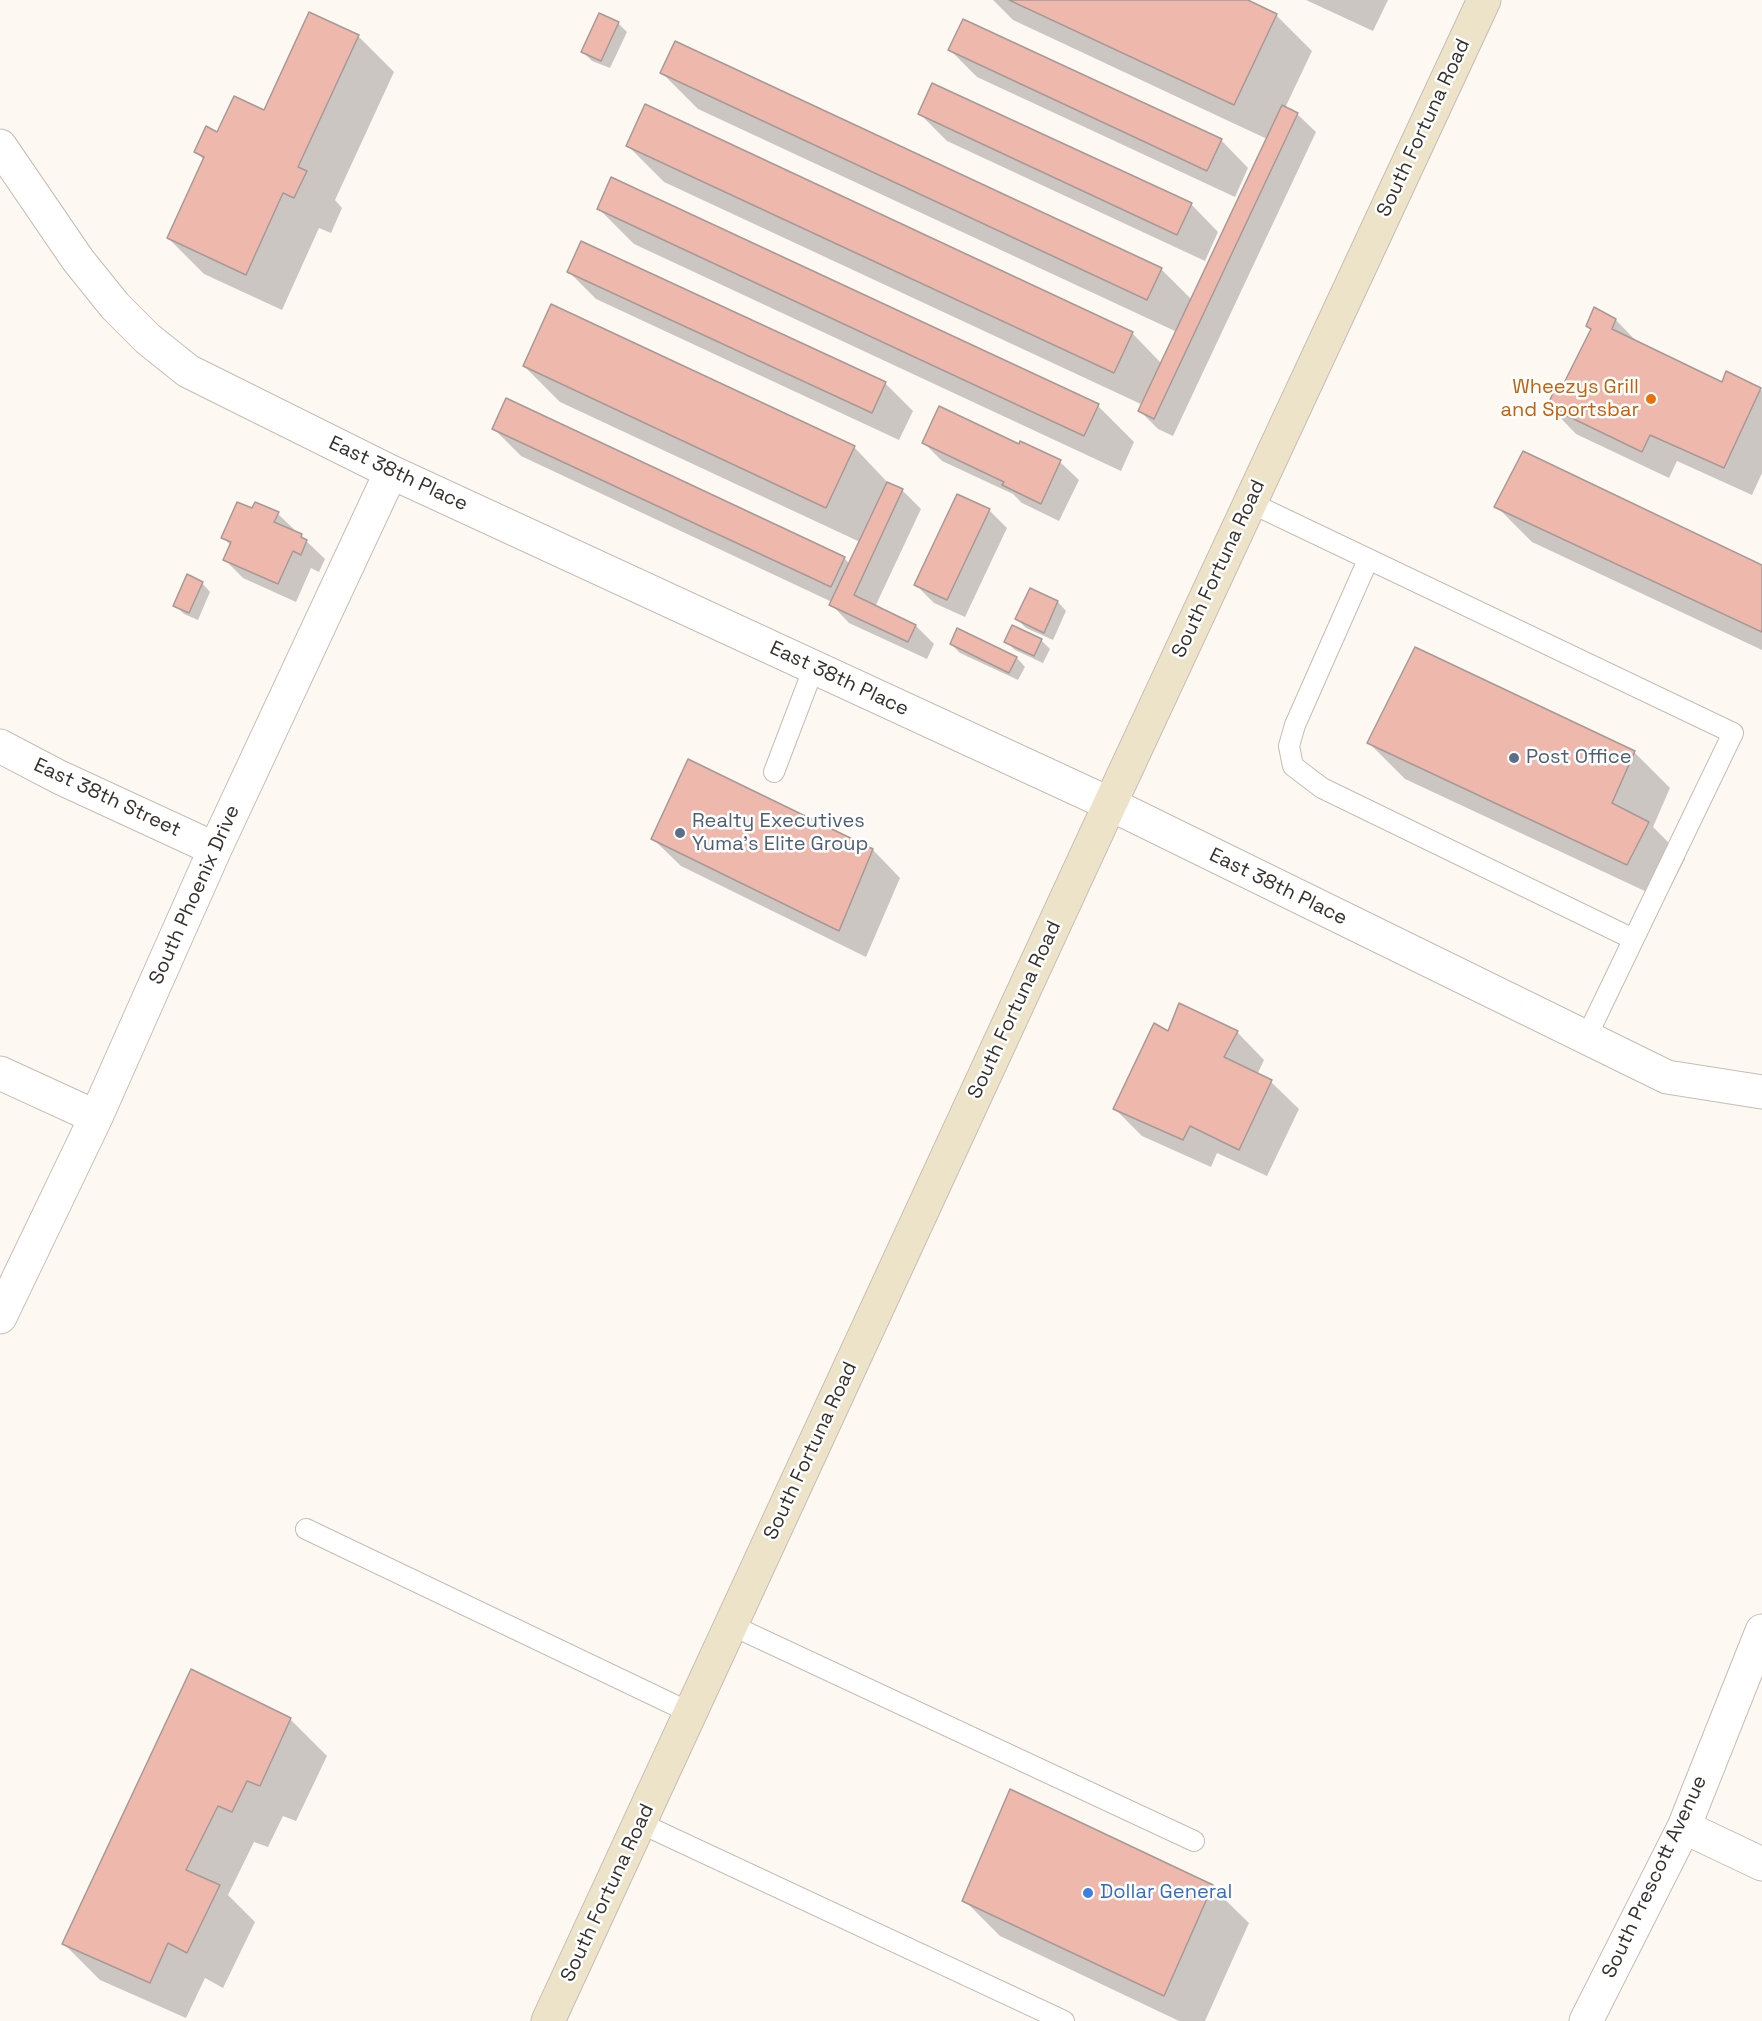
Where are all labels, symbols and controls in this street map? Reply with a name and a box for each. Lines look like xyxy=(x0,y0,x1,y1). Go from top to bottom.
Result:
street label: South Fortuna Road xyxy=(1372,35,1476,221)
place label: Wheezys Grill and Sportsbar xyxy=(1501,376,1639,423)
marker: Wheezys Grill and Sportsbar xyxy=(1644,392,1658,406)
street label: East 38th Place xyxy=(325,431,471,517)
street label: South Fortuna Road xyxy=(1167,476,1271,662)
street label: East 38th Place xyxy=(766,636,912,722)
place label: Post Office xyxy=(1526,746,1632,770)
marker: Post Office xyxy=(1507,751,1521,765)
street label: East 38th Street xyxy=(30,753,184,843)
street label: South Phoenix Drive xyxy=(145,801,245,989)
place label: Realty Executives Yuma's Elite Group xyxy=(692,810,868,857)
marker: Realty Executives Yuma's Elite Group xyxy=(673,826,687,840)
street label: East 38th Place xyxy=(1205,843,1351,931)
street label: South Fortuna Road xyxy=(963,917,1067,1103)
street label: South Fortuna Road xyxy=(759,1358,863,1544)
street label: South Prescott Avenue xyxy=(1597,1772,1713,1982)
street label: South Fortuna Road xyxy=(556,1800,660,1986)
place label: Dollar General xyxy=(1100,1881,1232,1905)
marker: Dollar General xyxy=(1081,1886,1095,1900)

